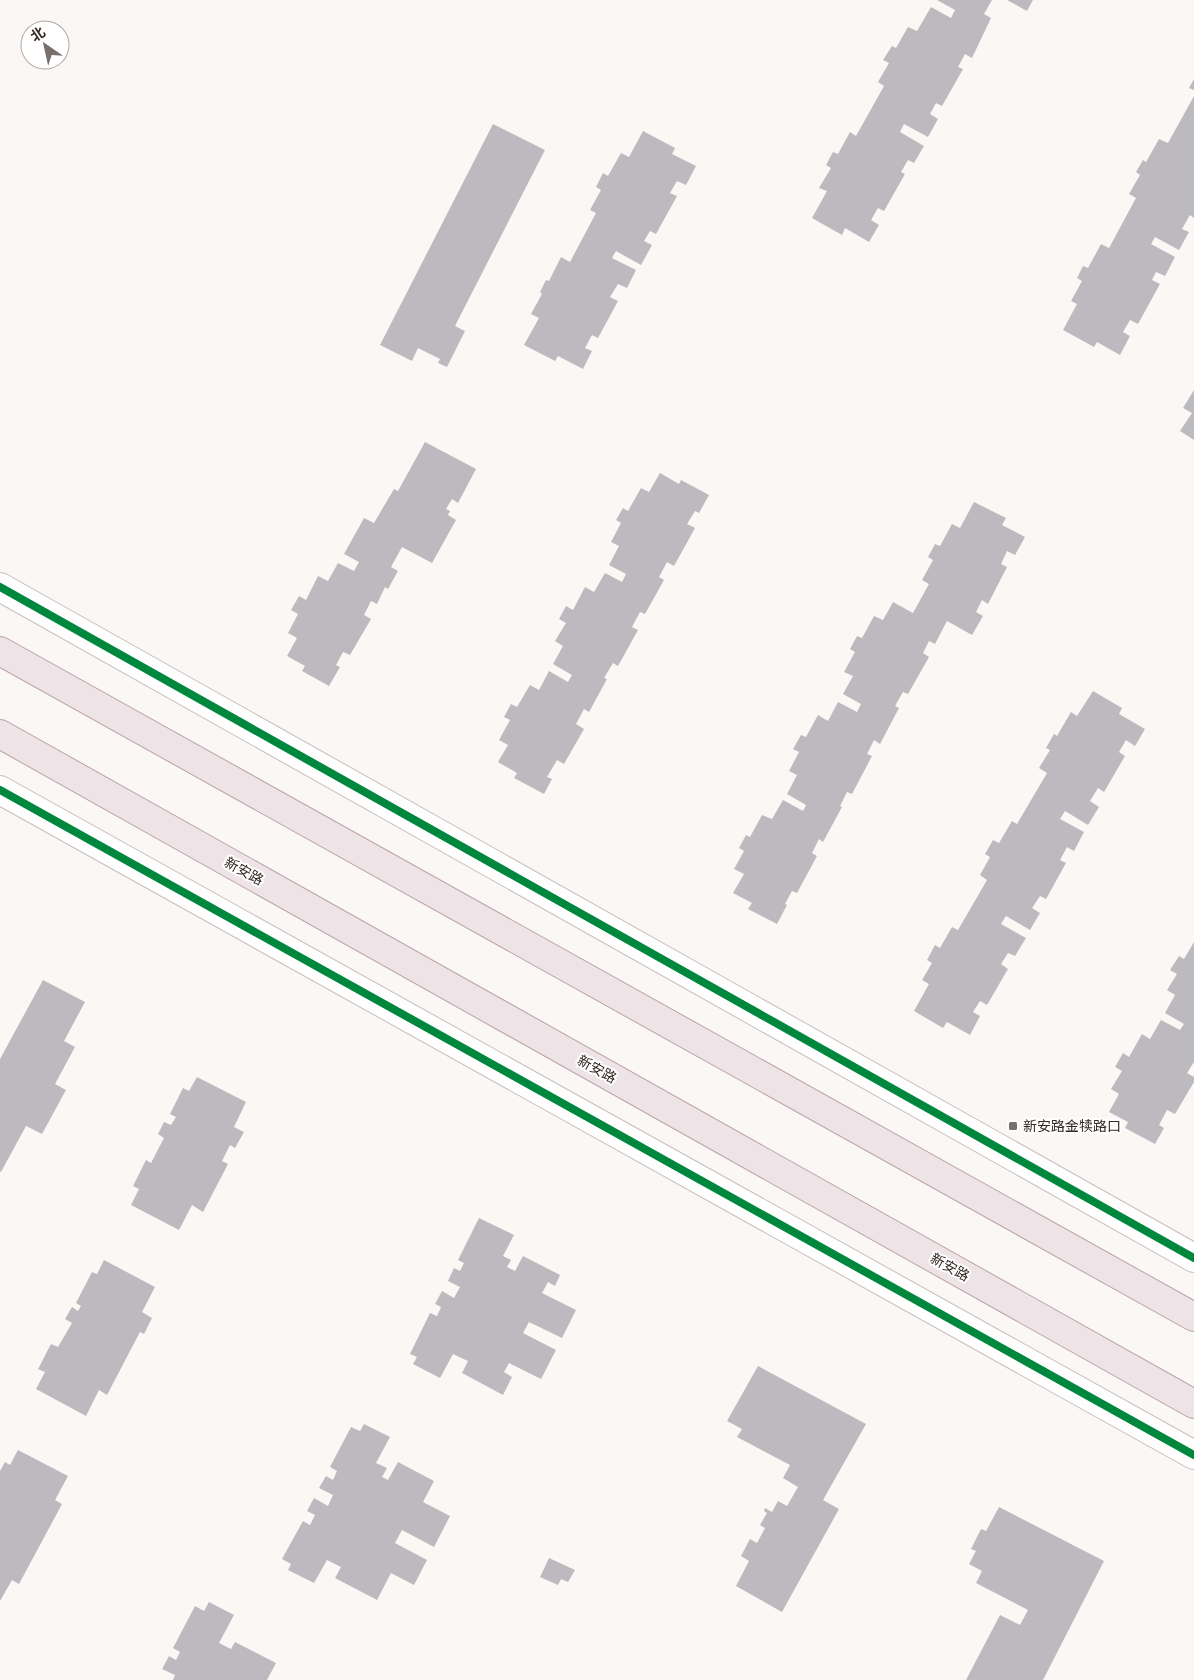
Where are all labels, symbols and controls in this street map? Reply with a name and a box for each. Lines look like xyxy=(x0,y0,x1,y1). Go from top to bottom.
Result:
north arrow xyxy=(20,20,70,70)
text: 北 xyxy=(27,23,49,46)
street label: 新安路 xyxy=(221,853,267,889)
street label: 新安路 xyxy=(574,1051,620,1087)
place label: 新安路金犊路口 xyxy=(1023,1117,1121,1135)
marker: 新安路金犊路口 xyxy=(1007,1120,1019,1132)
street label: 新安路 xyxy=(927,1249,973,1285)

